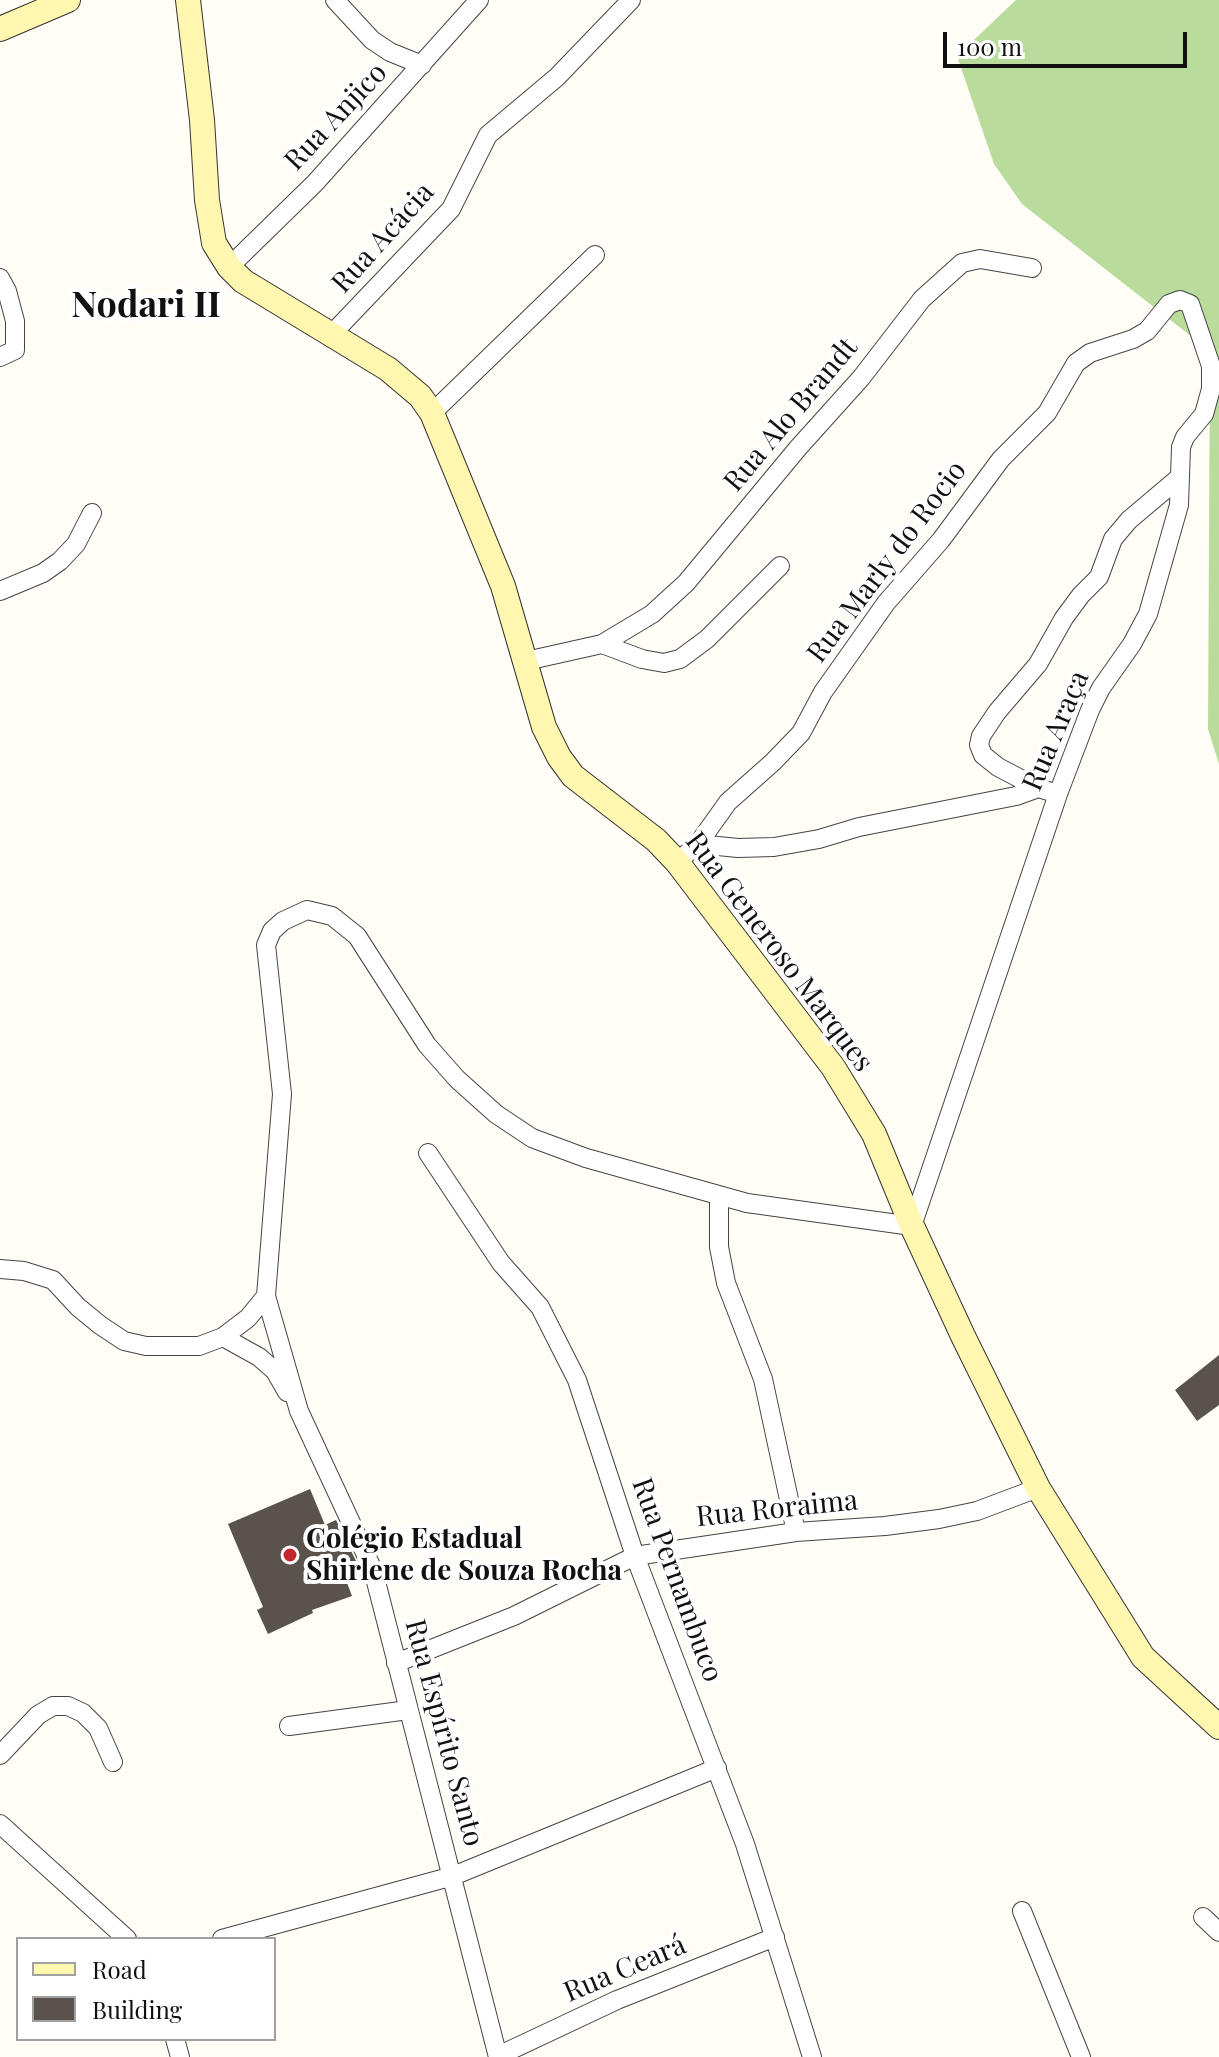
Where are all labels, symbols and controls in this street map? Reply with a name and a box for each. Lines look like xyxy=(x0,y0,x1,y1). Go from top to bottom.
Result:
scale bar xyxy=(947,16,1191,66)
text: 100 m xyxy=(957,30,1022,62)
street label: Rua Anjico xyxy=(278,56,394,178)
street label: Rua Acácia xyxy=(325,176,441,300)
district label: Nodari II xyxy=(71,284,221,328)
street label: Rua Alo Brandt xyxy=(717,332,865,498)
street label: Rua Marly do Rocio xyxy=(800,455,974,669)
street label: Rua Araça xyxy=(1016,666,1096,796)
street label: Rua Generoso Marques xyxy=(678,826,880,1078)
street label: Rua Pernambuco xyxy=(625,1473,729,1687)
street label: Rua Roraima xyxy=(695,1484,859,1534)
place label: Colégio Estadual Shirlene de Souza Rocha xyxy=(306,1522,622,1588)
marker: Colégio Estadual Shirlene de Souza Rocha xyxy=(281,1546,299,1564)
street label: Rua Espírito Santo xyxy=(398,1616,490,1850)
street label: Rua Ceará xyxy=(559,1928,691,2010)
legend xyxy=(16,1937,276,2041)
text: Road xyxy=(92,1953,147,1985)
text: Building xyxy=(92,1993,182,2025)

